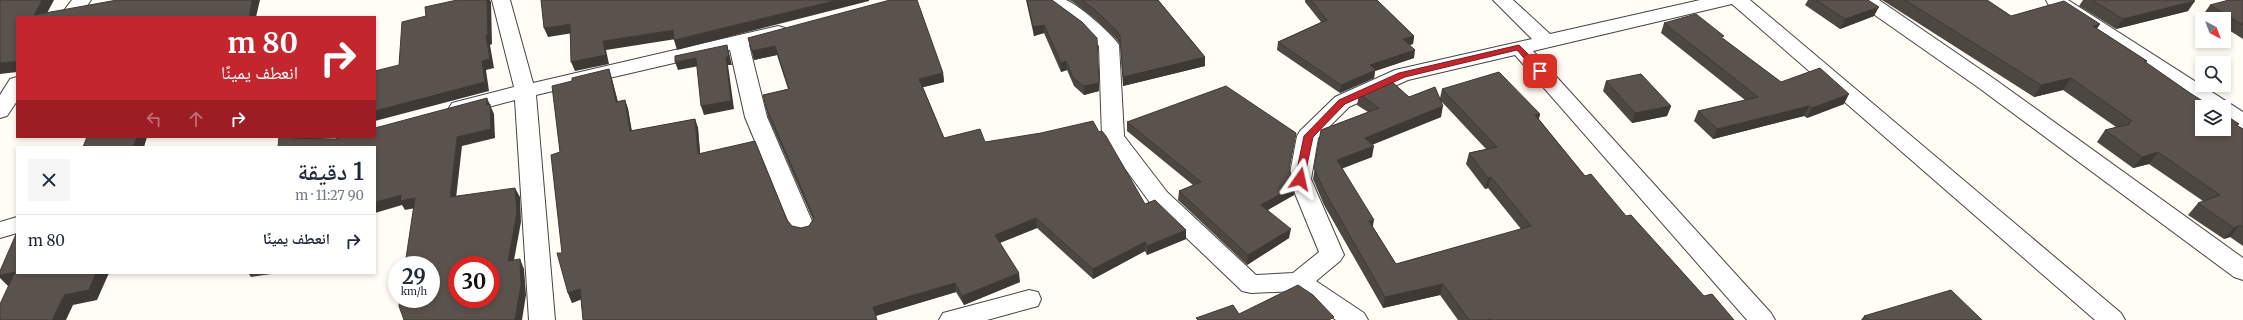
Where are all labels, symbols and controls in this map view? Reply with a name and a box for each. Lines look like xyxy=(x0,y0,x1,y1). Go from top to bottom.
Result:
north arrow xyxy=(2195,12,2231,48)
map controls xyxy=(2195,12,2231,136)
text: 80 m xyxy=(227,25,298,61)
icon: right xyxy=(312,32,364,84)
pin xyxy=(1523,54,1557,88)
button: search xyxy=(2195,56,2231,92)
icon: arrive xyxy=(1529,60,1551,82)
text: انعطف يمينًا xyxy=(221,61,298,84)
button: layers xyxy=(2195,100,2231,136)
icon: left xyxy=(143,108,165,130)
icon: ahead xyxy=(185,108,207,130)
icon: right xyxy=(227,108,249,130)
text: 1 دقيقة xyxy=(297,156,364,187)
position arrow xyxy=(1279,158,1321,200)
button: close xyxy=(28,159,70,201)
text: 90 m · 11:27 xyxy=(295,187,364,204)
text: انعطف يمينًا xyxy=(263,229,330,248)
icon: right xyxy=(342,230,364,252)
text: 80 m xyxy=(28,231,65,250)
speed limit sign: 30 xyxy=(448,256,500,308)
text: 29 xyxy=(402,264,426,289)
text: km/h xyxy=(401,285,427,298)

